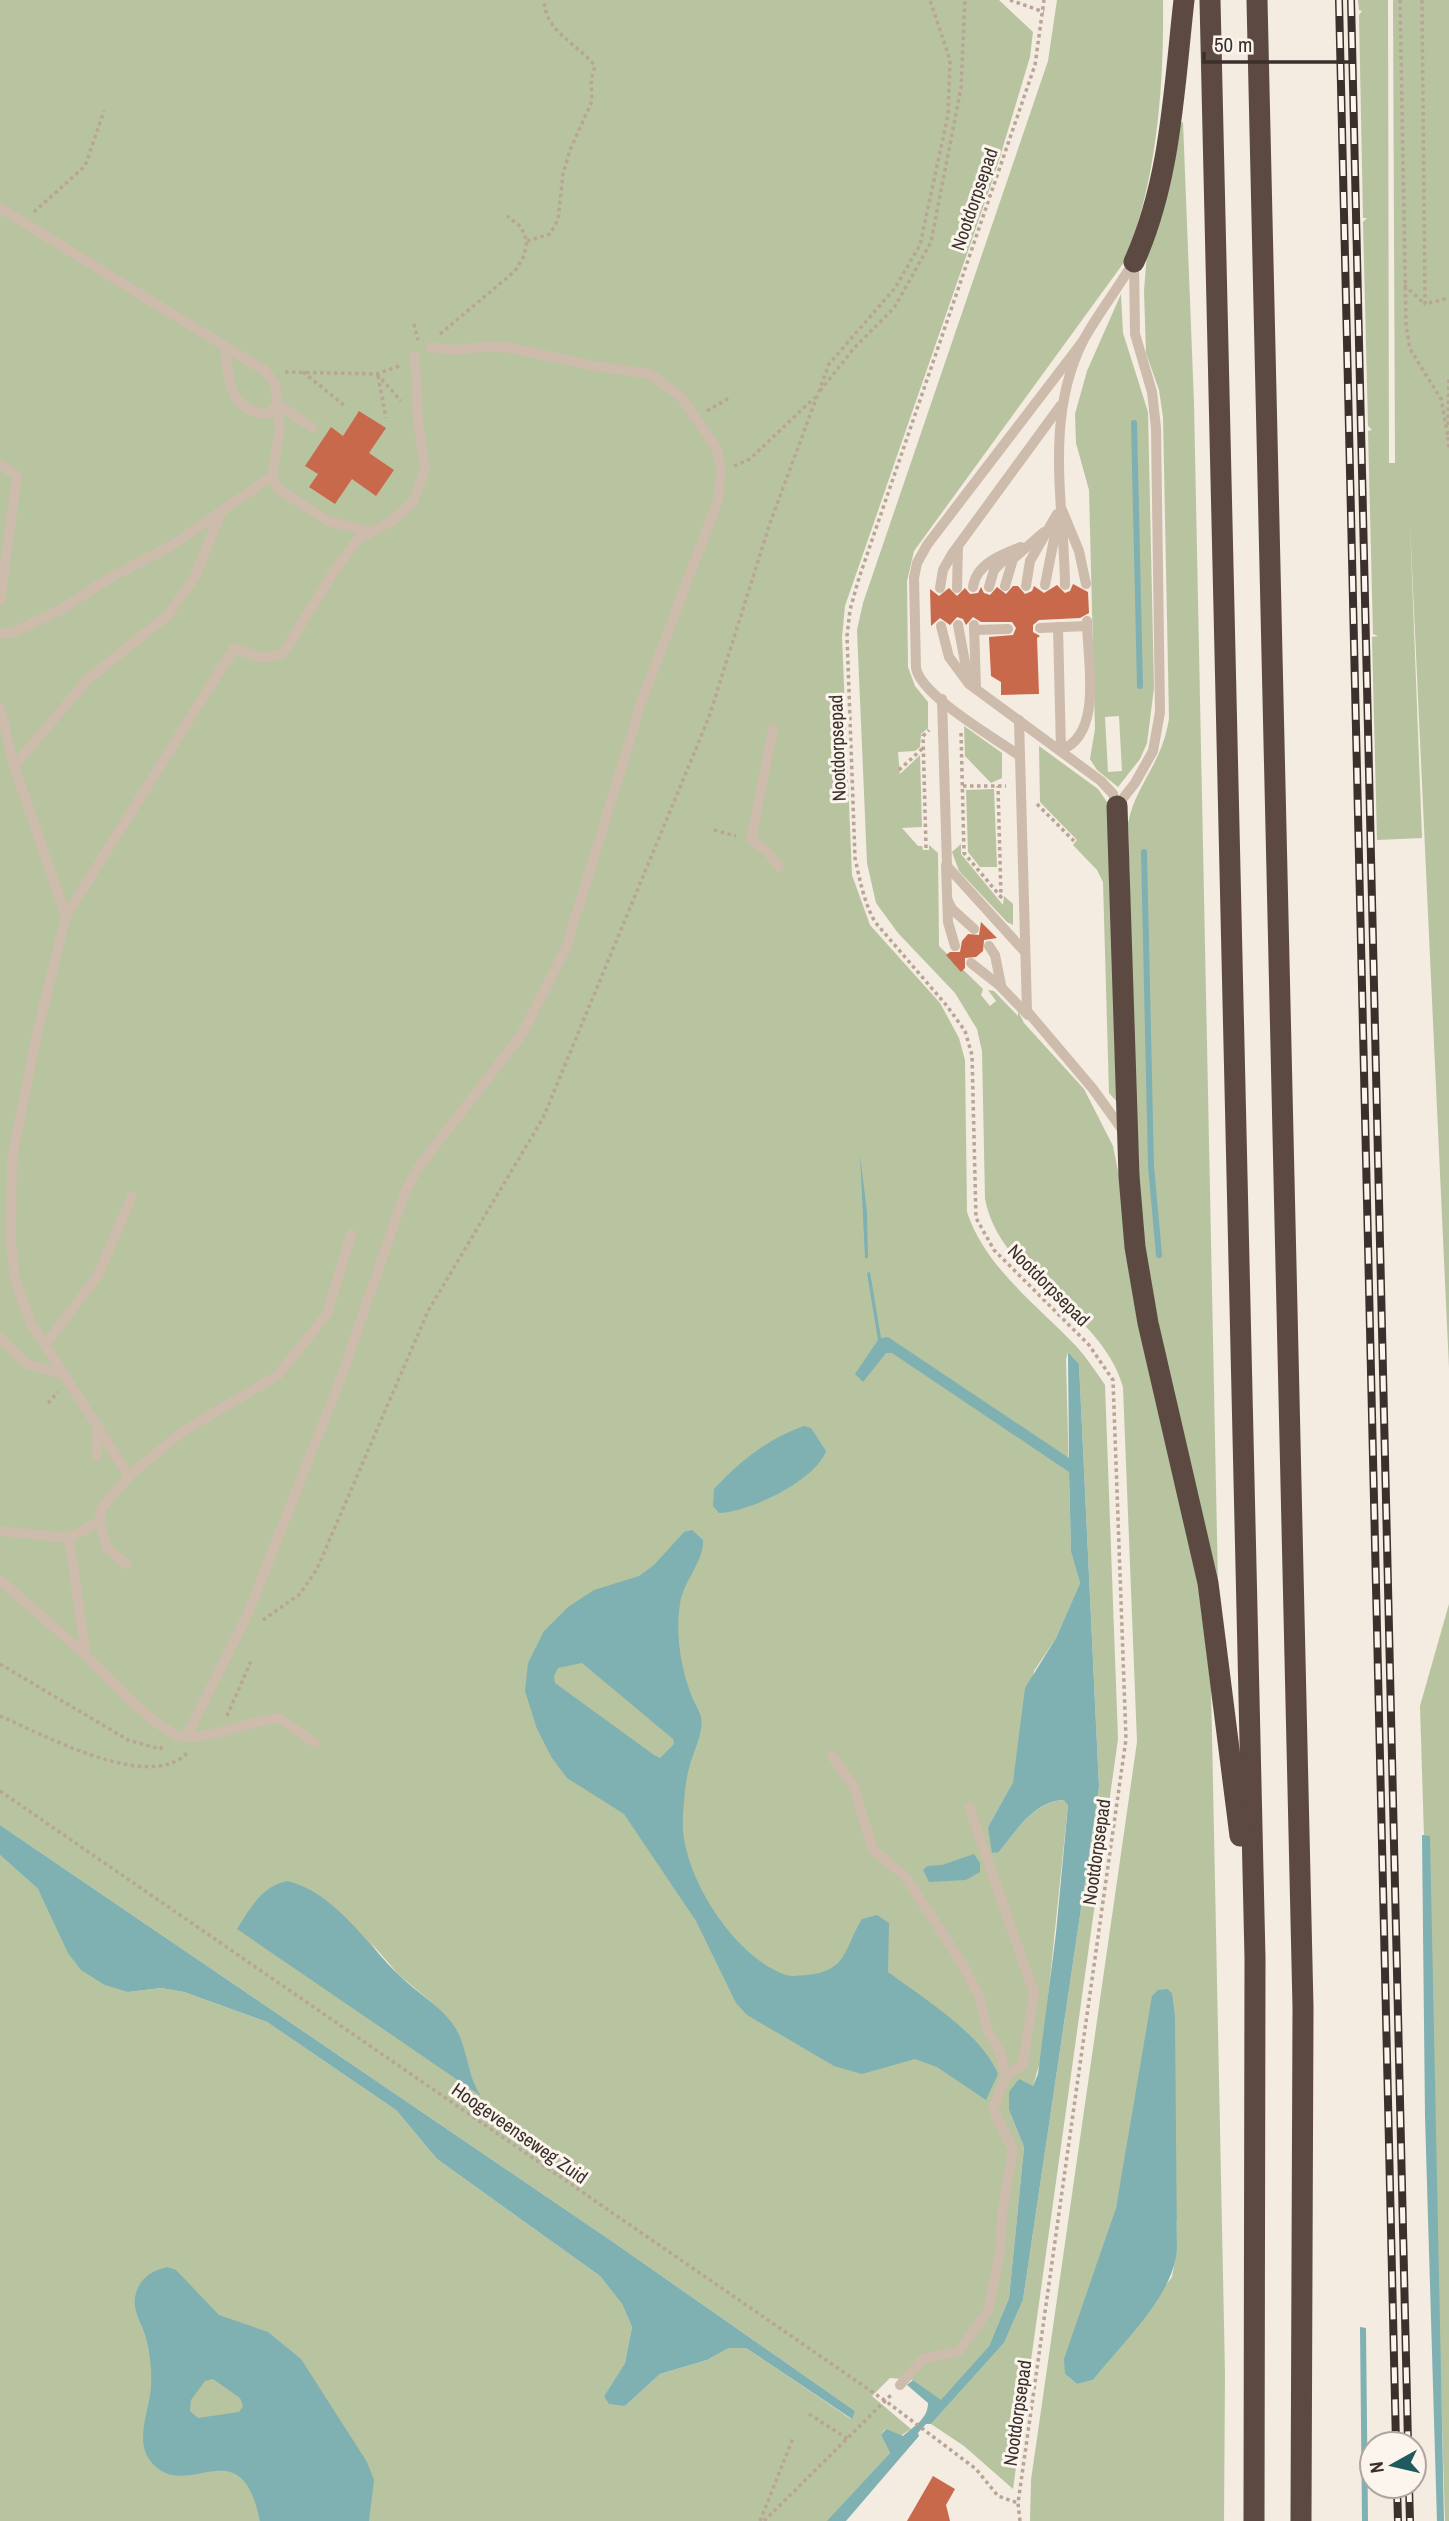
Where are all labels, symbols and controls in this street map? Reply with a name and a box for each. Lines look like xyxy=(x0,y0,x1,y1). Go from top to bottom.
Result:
scale bar xyxy=(1204,21,1353,65)
text: 50 m xyxy=(1214,30,1252,59)
street label: Nootdorpsepad xyxy=(944,144,1004,254)
street label: Nootdorpsepad xyxy=(822,694,852,802)
street label: Nootdorpsepad xyxy=(1002,1238,1096,1332)
street label: Nootdorpsepad xyxy=(1076,1797,1116,1907)
street label: Hoogeveenseweg Zuid xyxy=(447,2076,593,2190)
street label: Nootdorpsepad xyxy=(997,2358,1037,2468)
north arrow xyxy=(1358,2430,1428,2500)
text: N xyxy=(1363,2460,1390,2475)

